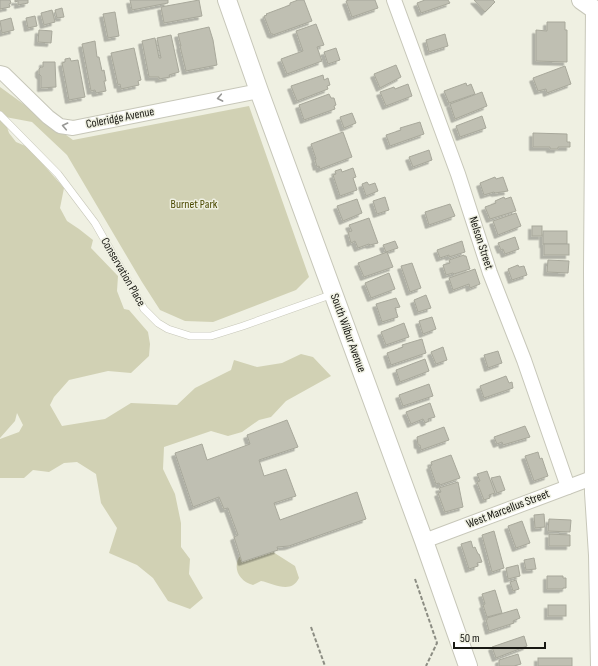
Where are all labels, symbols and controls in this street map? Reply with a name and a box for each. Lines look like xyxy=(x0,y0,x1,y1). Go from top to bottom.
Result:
one-way arrow xyxy=(217,94,223,102)
street label: Coleridge Avenue xyxy=(85,104,156,132)
one-way arrow xyxy=(62,123,69,131)
park label: Burnet Park xyxy=(171,197,218,212)
street label: Nelson Street xyxy=(465,215,497,272)
street label: Conservation Place xyxy=(97,235,149,309)
street label: South Wilbur Avenue xyxy=(327,292,369,375)
street label: West Marcellus Street xyxy=(464,486,552,532)
scale bar xyxy=(454,624,545,650)
text: 50 m xyxy=(460,631,480,646)

